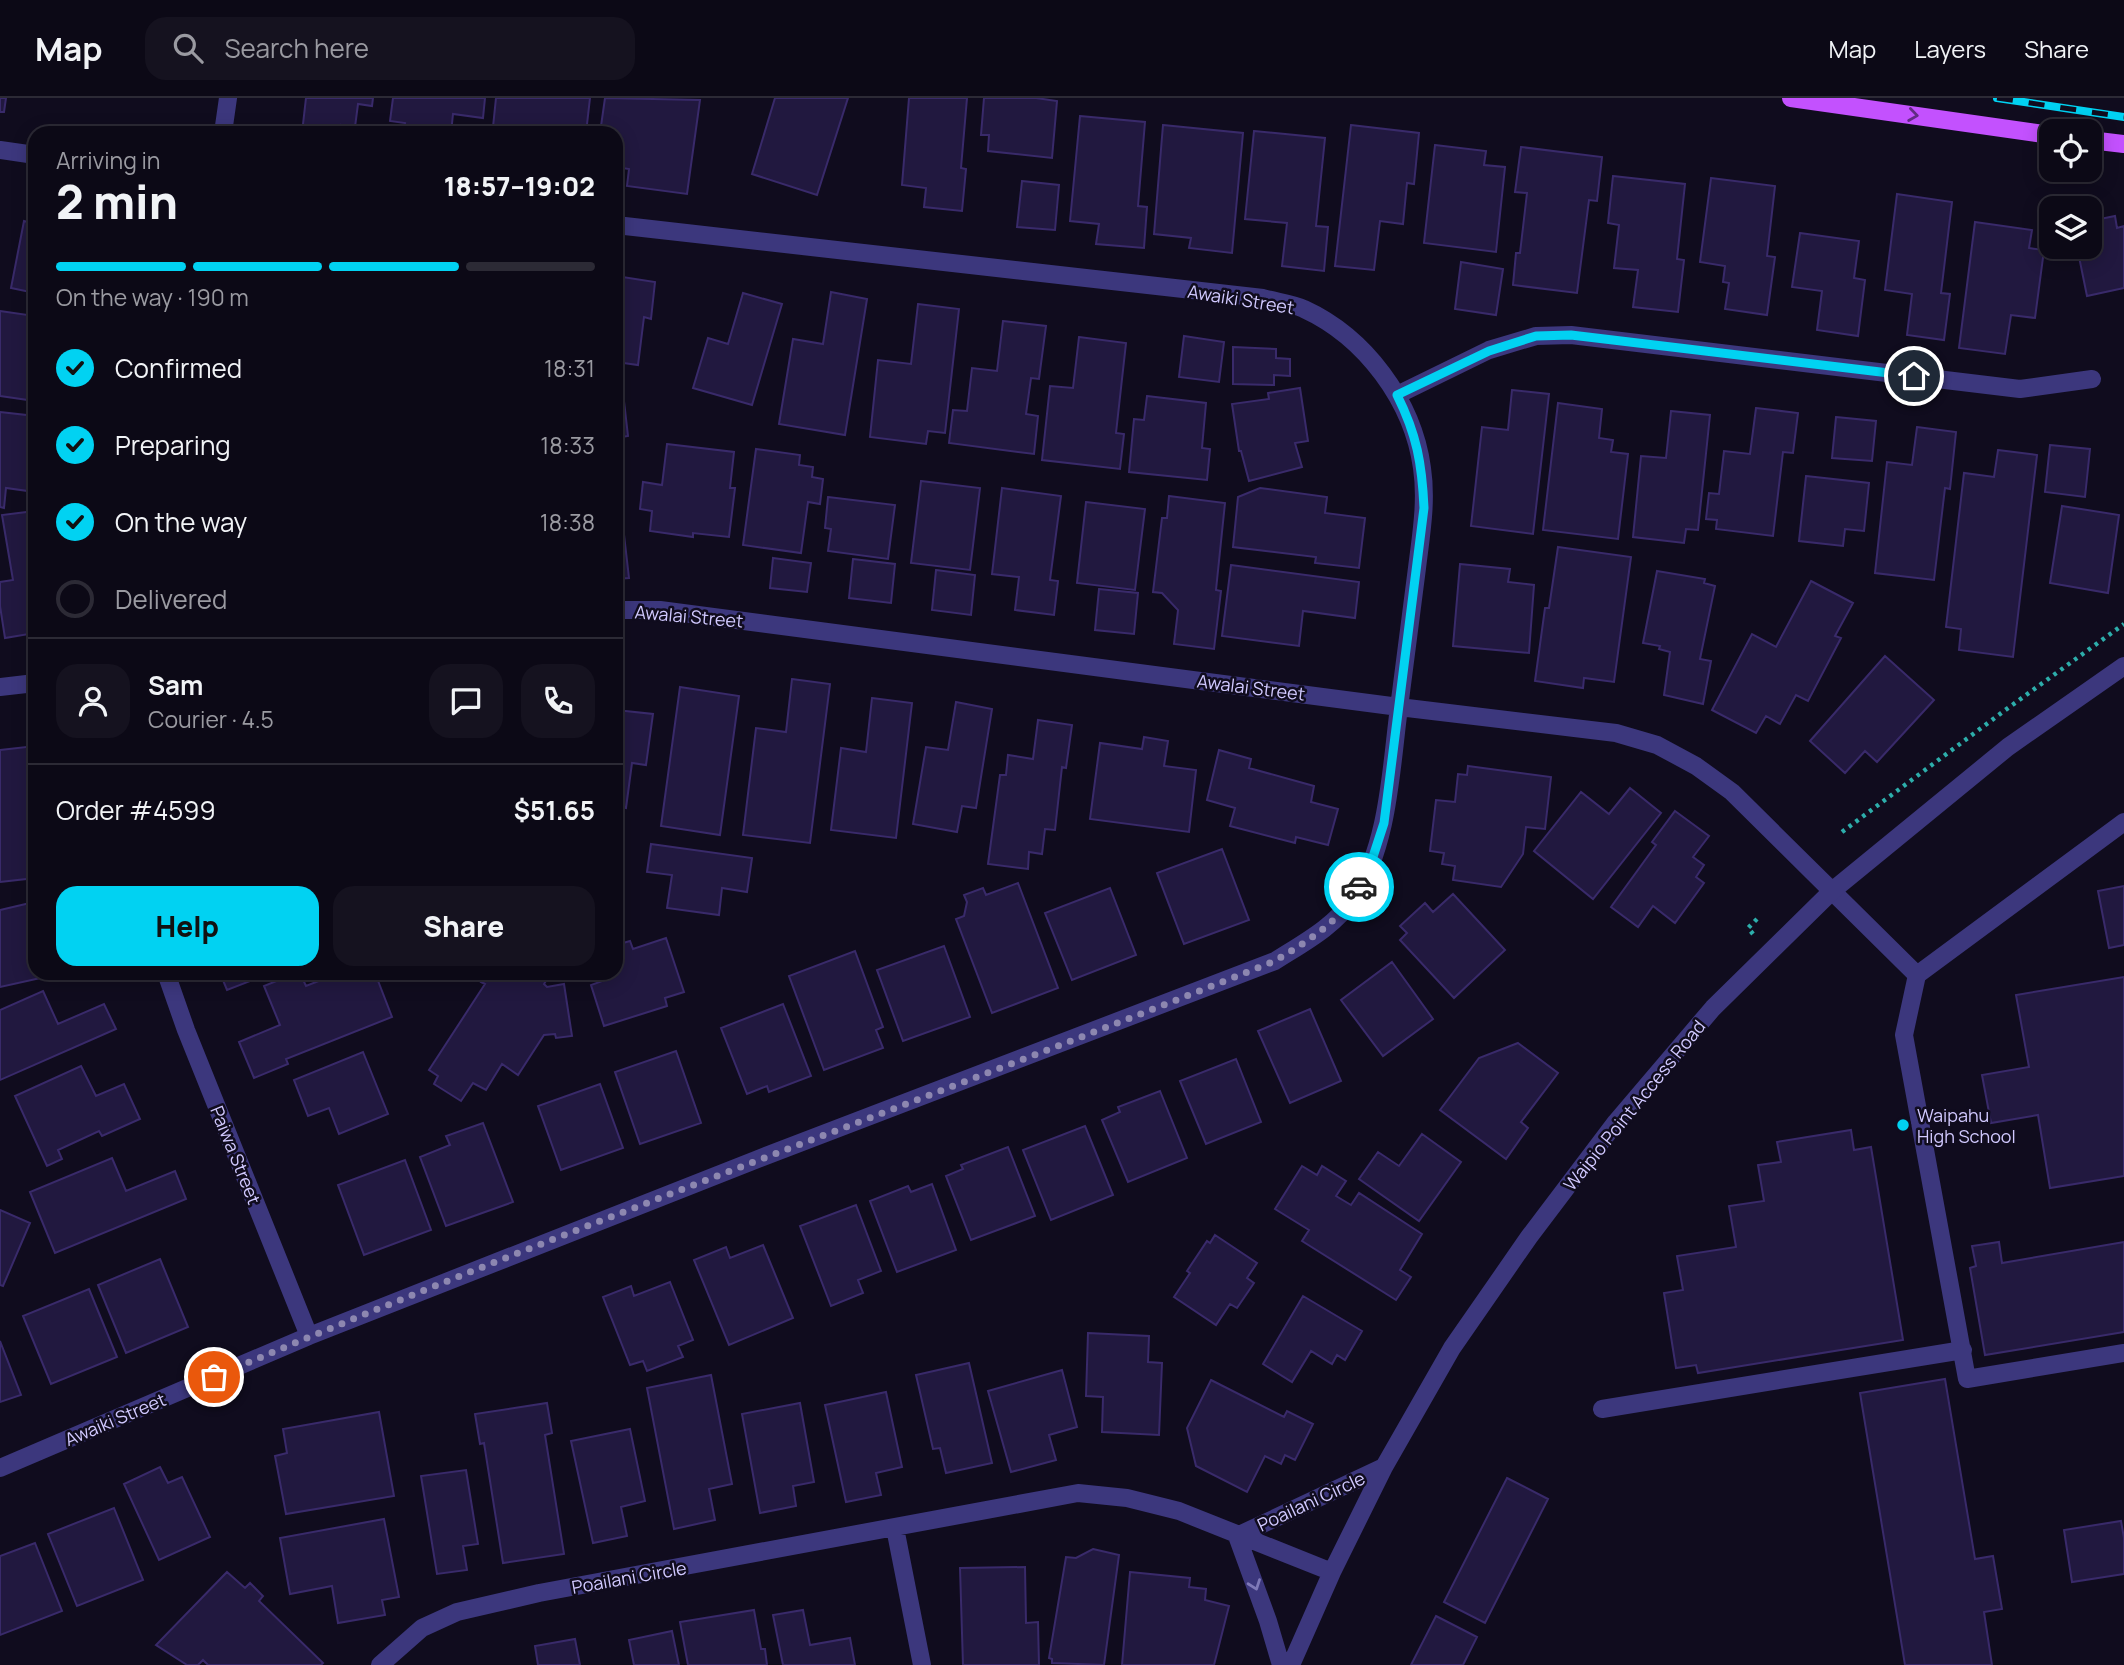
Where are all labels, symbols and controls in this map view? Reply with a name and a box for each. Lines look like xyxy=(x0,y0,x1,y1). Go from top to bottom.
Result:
search box xyxy=(145,17,635,80)
text: Map xyxy=(35,26,103,71)
icon: search xyxy=(169,29,207,67)
text: Search here xyxy=(225,30,369,66)
text: Map xyxy=(1829,32,1876,65)
text: Layers xyxy=(1914,32,1986,65)
text: Share xyxy=(2024,32,2089,65)
one-way arrow xyxy=(1907,108,1919,123)
map controls xyxy=(2039,119,2102,259)
button: locate xyxy=(2039,119,2102,182)
text: Arriving in xyxy=(56,144,161,176)
text: 18:57–19:02 xyxy=(444,168,595,204)
text: 2 min xyxy=(56,170,178,233)
button: layers xyxy=(2039,196,2102,259)
street label: Awaiki Street xyxy=(1186,279,1296,319)
text: On the way · 190 m xyxy=(56,281,249,313)
pin xyxy=(1884,346,1944,406)
icon: check xyxy=(56,349,94,387)
text: Confirmed xyxy=(115,350,242,386)
text: 18:31 xyxy=(544,352,595,384)
icon: home xyxy=(1895,357,1933,395)
icon: check xyxy=(56,426,94,464)
text: Preparing xyxy=(115,427,231,463)
text: 18:33 xyxy=(540,429,595,461)
icon: check xyxy=(56,503,94,541)
text: On the way xyxy=(115,504,247,540)
text: 18:38 xyxy=(540,506,595,538)
text: Delivered xyxy=(115,581,227,617)
street label: Awalai Street xyxy=(634,599,744,633)
button: person xyxy=(56,664,130,738)
button: chat xyxy=(429,664,503,738)
button: phone xyxy=(521,664,595,738)
text: Sam xyxy=(148,667,203,703)
street label: Awalai Street xyxy=(1196,668,1306,706)
text: Courier · 4.5 xyxy=(148,703,274,735)
text: Order #4599 xyxy=(56,792,216,828)
text: $51.65 xyxy=(514,792,595,828)
courier xyxy=(1324,852,1394,922)
icon: car xyxy=(1340,868,1378,906)
button: Help xyxy=(56,886,319,966)
button: Share xyxy=(333,886,595,966)
street label: Waipio Point Access Road xyxy=(1558,1015,1710,1195)
street label: Paiwa Street xyxy=(205,1102,267,1208)
place label: Waipahu High School xyxy=(1917,1103,2016,1148)
marker: Waipahu High School xyxy=(1895,1117,1911,1133)
pin xyxy=(184,1347,244,1407)
icon: bag xyxy=(195,1358,233,1396)
street label: Awaiki Street xyxy=(61,1387,169,1451)
street label: Poailani Circle xyxy=(1253,1466,1369,1536)
street label: Poailani Circle xyxy=(570,1555,688,1599)
one-way arrow xyxy=(1247,1578,1261,1591)

